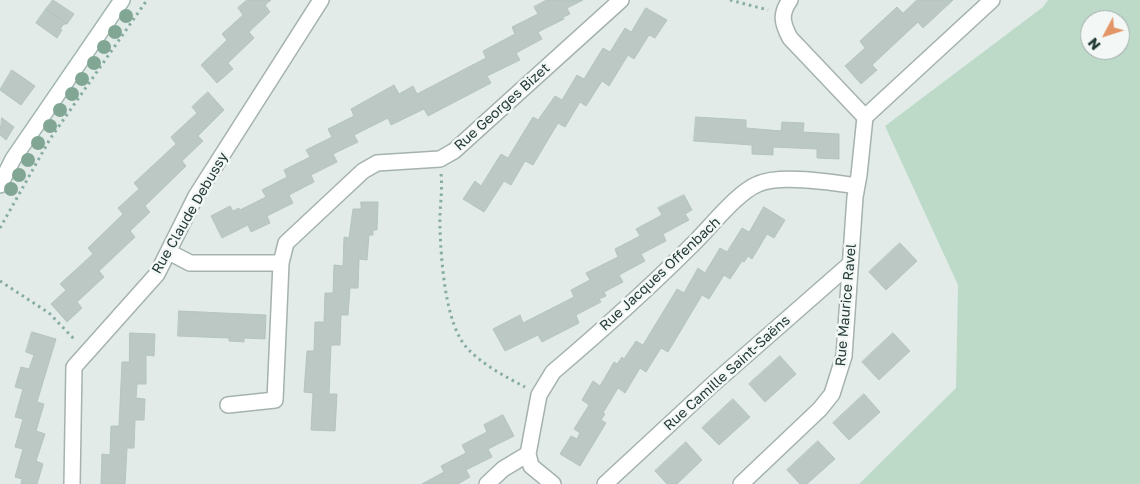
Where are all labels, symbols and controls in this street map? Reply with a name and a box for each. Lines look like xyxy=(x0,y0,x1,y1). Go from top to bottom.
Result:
north arrow xyxy=(1080,10,1130,60)
text: N xyxy=(1084,35,1104,54)
street label: Rue Georges Bizet xyxy=(451,60,553,154)
street label: Rue Claude Debussy xyxy=(148,149,232,277)
street label: Rue Jacques Offenbach xyxy=(596,214,724,334)
street label: Rue Maurice Ravel xyxy=(832,243,860,367)
street label: Rue Camille Saint-Saëns xyxy=(660,312,794,434)

